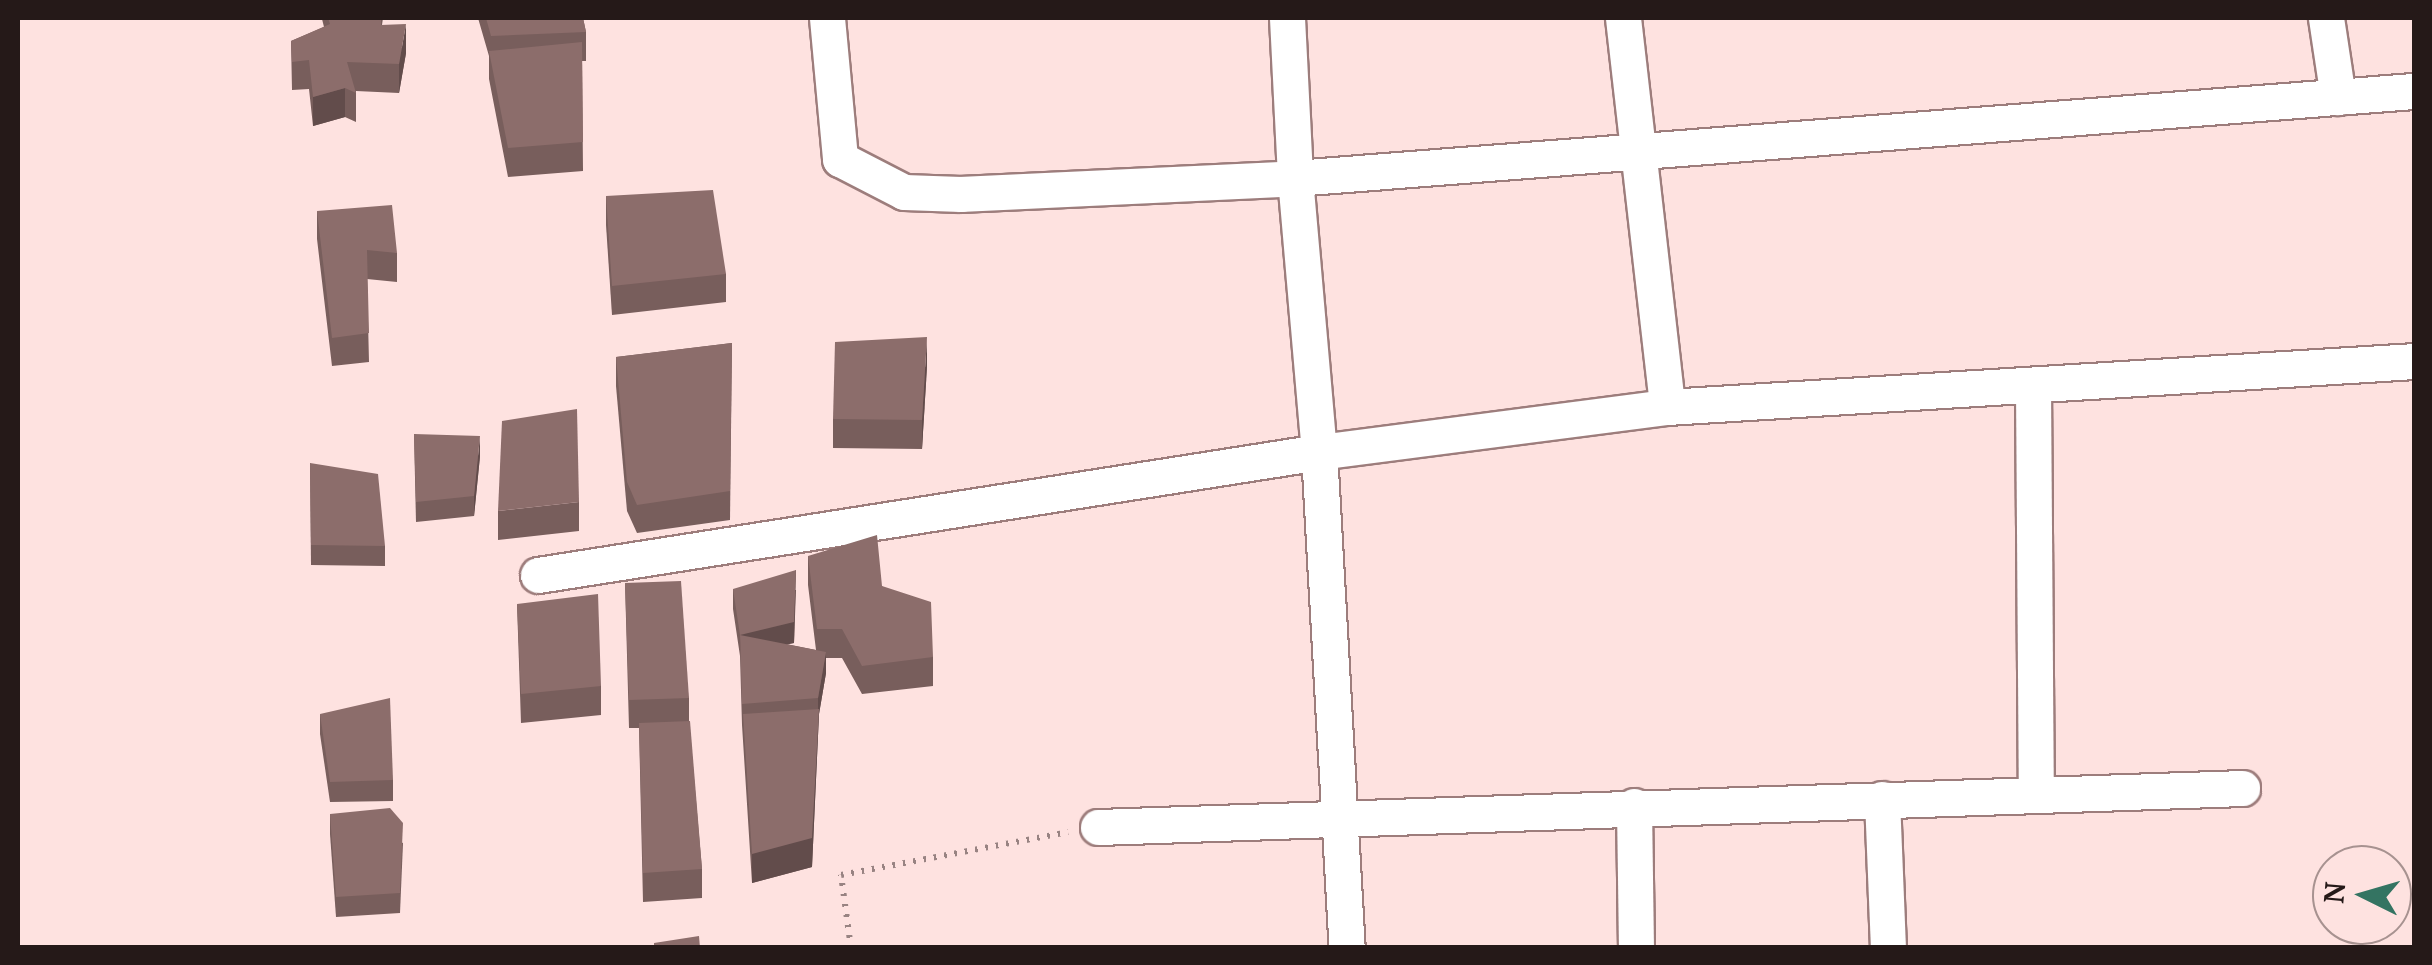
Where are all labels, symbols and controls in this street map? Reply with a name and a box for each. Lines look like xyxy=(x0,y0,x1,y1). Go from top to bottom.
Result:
north arrow xyxy=(2312,845,2412,945)
text: N xyxy=(2314,880,2353,905)

